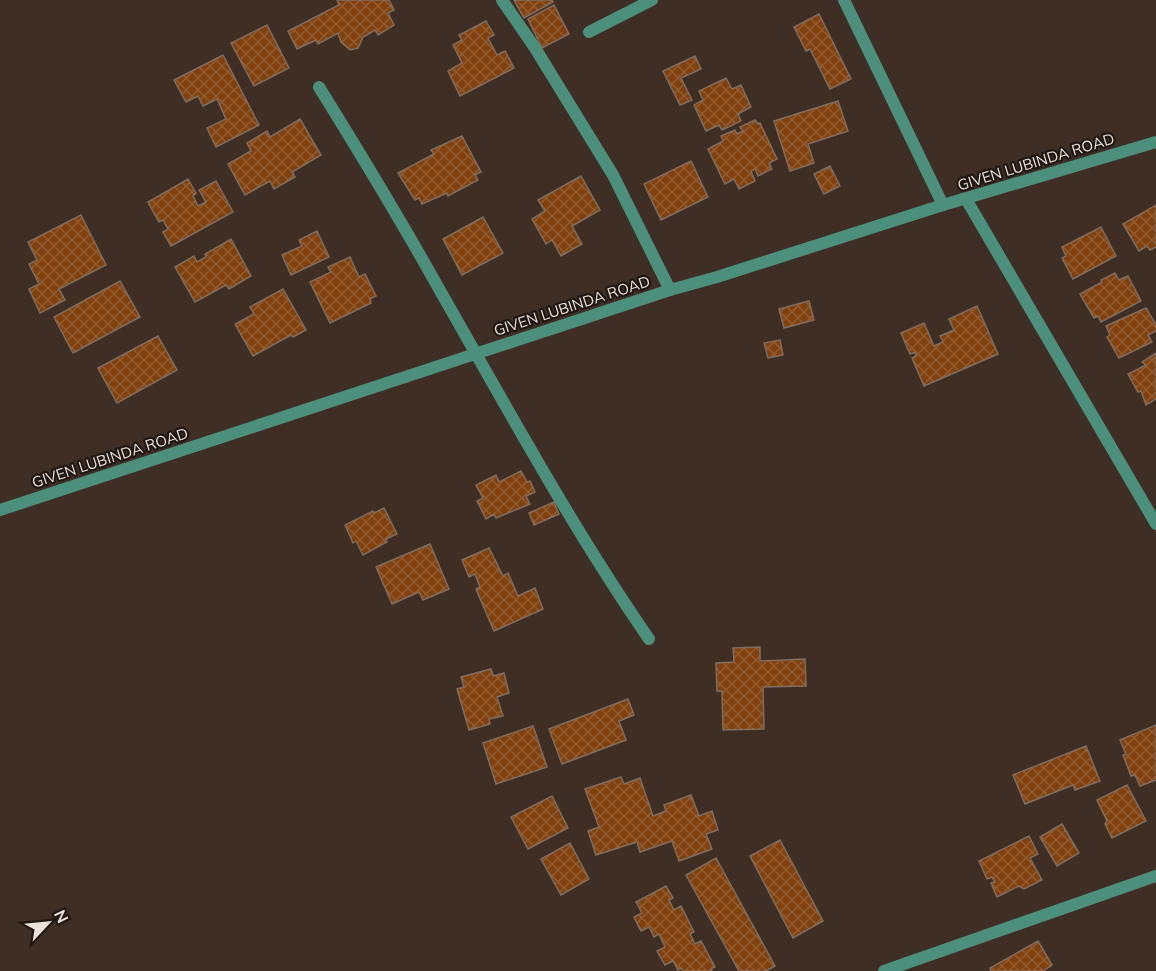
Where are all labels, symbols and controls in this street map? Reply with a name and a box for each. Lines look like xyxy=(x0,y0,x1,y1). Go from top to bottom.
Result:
street label: GIVEN LUBINDA ROAD xyxy=(955,129,1117,194)
street label: GIVEN LUBINDA ROAD xyxy=(491,271,652,340)
street label: GIVEN LUBINDA ROAD xyxy=(29,423,190,492)
north arrow xyxy=(18,893,78,953)
text: N xyxy=(50,907,73,926)

